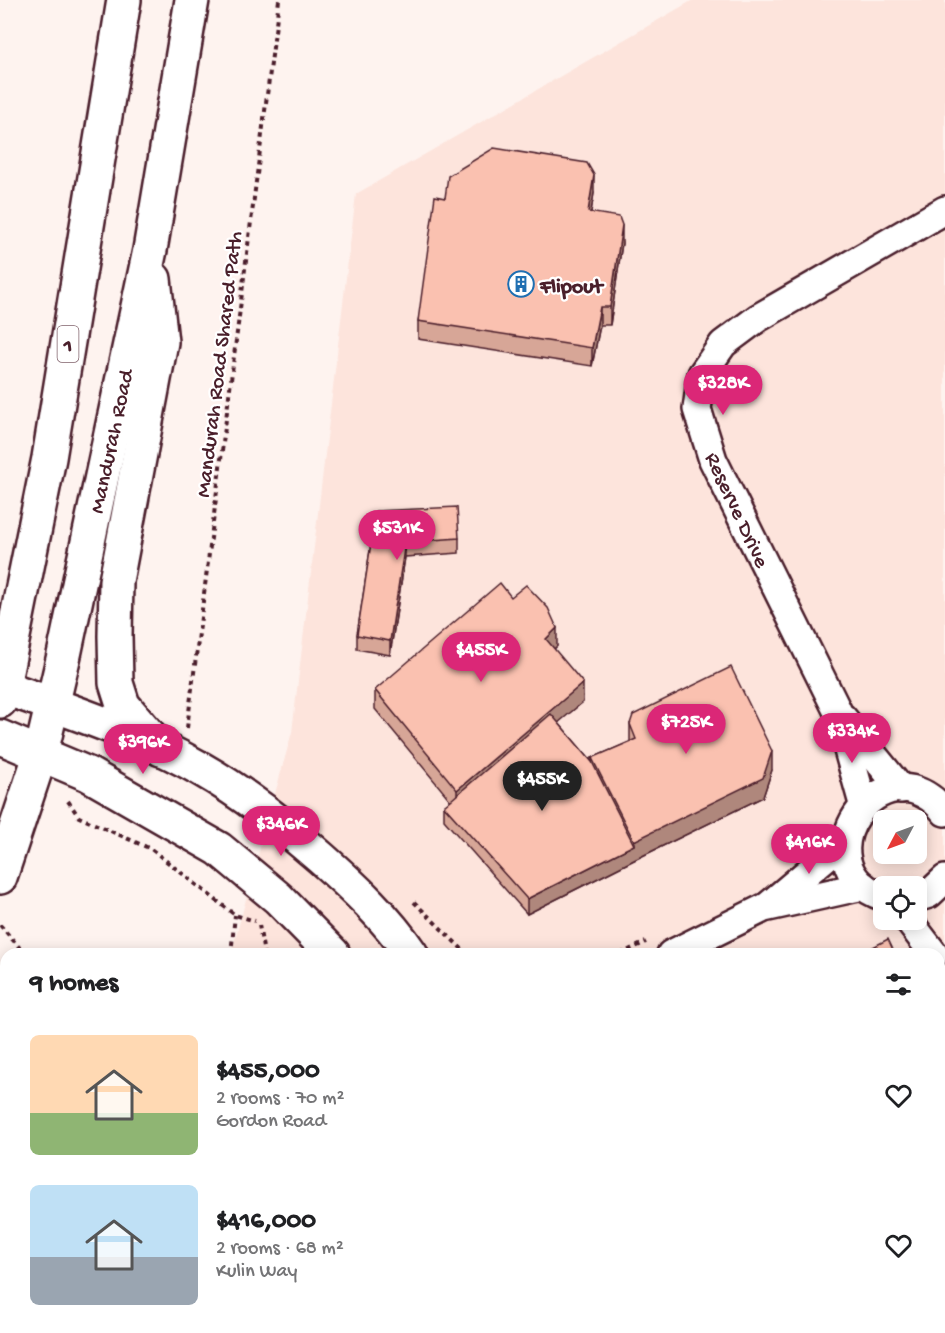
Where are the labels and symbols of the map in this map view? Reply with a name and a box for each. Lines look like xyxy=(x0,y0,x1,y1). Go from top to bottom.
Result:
street label: Mandurah Road Shared Path xyxy=(192,230,250,499)
building icon: Flipout xyxy=(506,269,536,299)
place label: Flipout xyxy=(539,275,604,301)
road number: 1 xyxy=(58,326,78,362)
pin: $328K xyxy=(681,365,765,416)
street label: Mandurah Road xyxy=(85,366,142,516)
street label: Reserve Drive xyxy=(697,449,774,573)
pin: $531K xyxy=(355,510,439,561)
pin: $455K xyxy=(439,632,523,683)
pin: $725K xyxy=(644,704,728,755)
pin: $334K xyxy=(810,713,894,764)
pin: $396K xyxy=(101,724,185,775)
pin: $455K xyxy=(500,761,584,812)
pin: $346K xyxy=(239,806,323,857)
north arrow xyxy=(873,810,927,864)
pin: $416K xyxy=(767,824,851,875)

